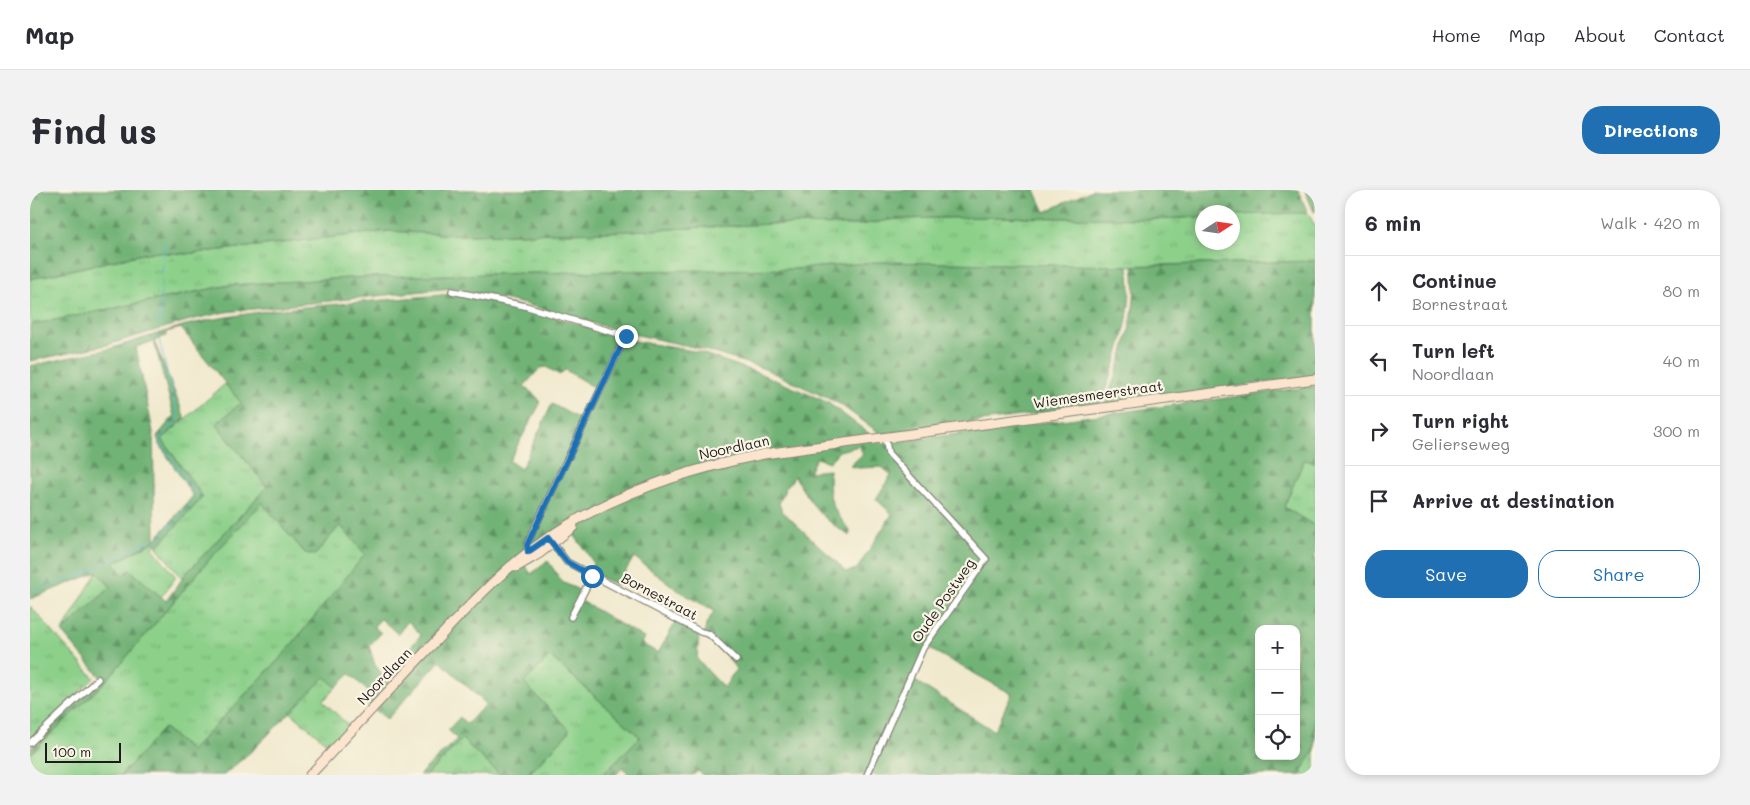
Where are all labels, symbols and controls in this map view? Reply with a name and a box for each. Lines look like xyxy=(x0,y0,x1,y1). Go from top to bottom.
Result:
text: Map xyxy=(25,19,74,50)
text: Home xyxy=(1432,23,1481,47)
text: Map xyxy=(1509,23,1545,47)
text: About xyxy=(1573,23,1626,47)
text: Contact xyxy=(1654,23,1725,47)
button: Directions xyxy=(1582,106,1720,154)
text: Find us xyxy=(30,107,157,153)
north arrow xyxy=(1195,205,1240,250)
text: 6 min xyxy=(1365,209,1421,236)
text: Walk · 420 m xyxy=(1600,212,1700,233)
text: Continue xyxy=(1412,268,1497,293)
icon: ahead xyxy=(1365,277,1393,305)
text: 80 m xyxy=(1663,280,1700,301)
text: Bornestraat xyxy=(1412,293,1508,314)
route end xyxy=(615,325,638,348)
text: Turn left xyxy=(1412,338,1495,363)
icon: left xyxy=(1365,347,1393,375)
text: 40 m xyxy=(1663,350,1700,371)
text: Noordlaan xyxy=(1412,363,1494,384)
street label: Wiemesmeerstraat xyxy=(1032,375,1164,413)
text: Turn right xyxy=(1412,408,1509,433)
icon: right xyxy=(1365,417,1393,445)
text: 300 m xyxy=(1653,420,1700,441)
street label: Noordlaan xyxy=(697,430,771,464)
text: Gelierseweg xyxy=(1412,433,1510,454)
icon: arrive xyxy=(1365,487,1393,515)
text: Arrive at destination xyxy=(1412,488,1615,513)
button: Save xyxy=(1365,550,1528,598)
button: Share xyxy=(1538,550,1700,598)
street label: Oude Postweg xyxy=(907,554,979,646)
route start xyxy=(581,565,604,588)
street label: Bornestraat xyxy=(618,568,702,624)
map controls xyxy=(1255,625,1300,760)
button: + xyxy=(1255,625,1300,670)
street label: Noordlaan xyxy=(353,643,415,709)
button: − xyxy=(1255,670,1300,715)
button: locate xyxy=(1255,715,1300,760)
scale bar xyxy=(45,740,121,763)
text: 100 m xyxy=(52,742,91,761)

